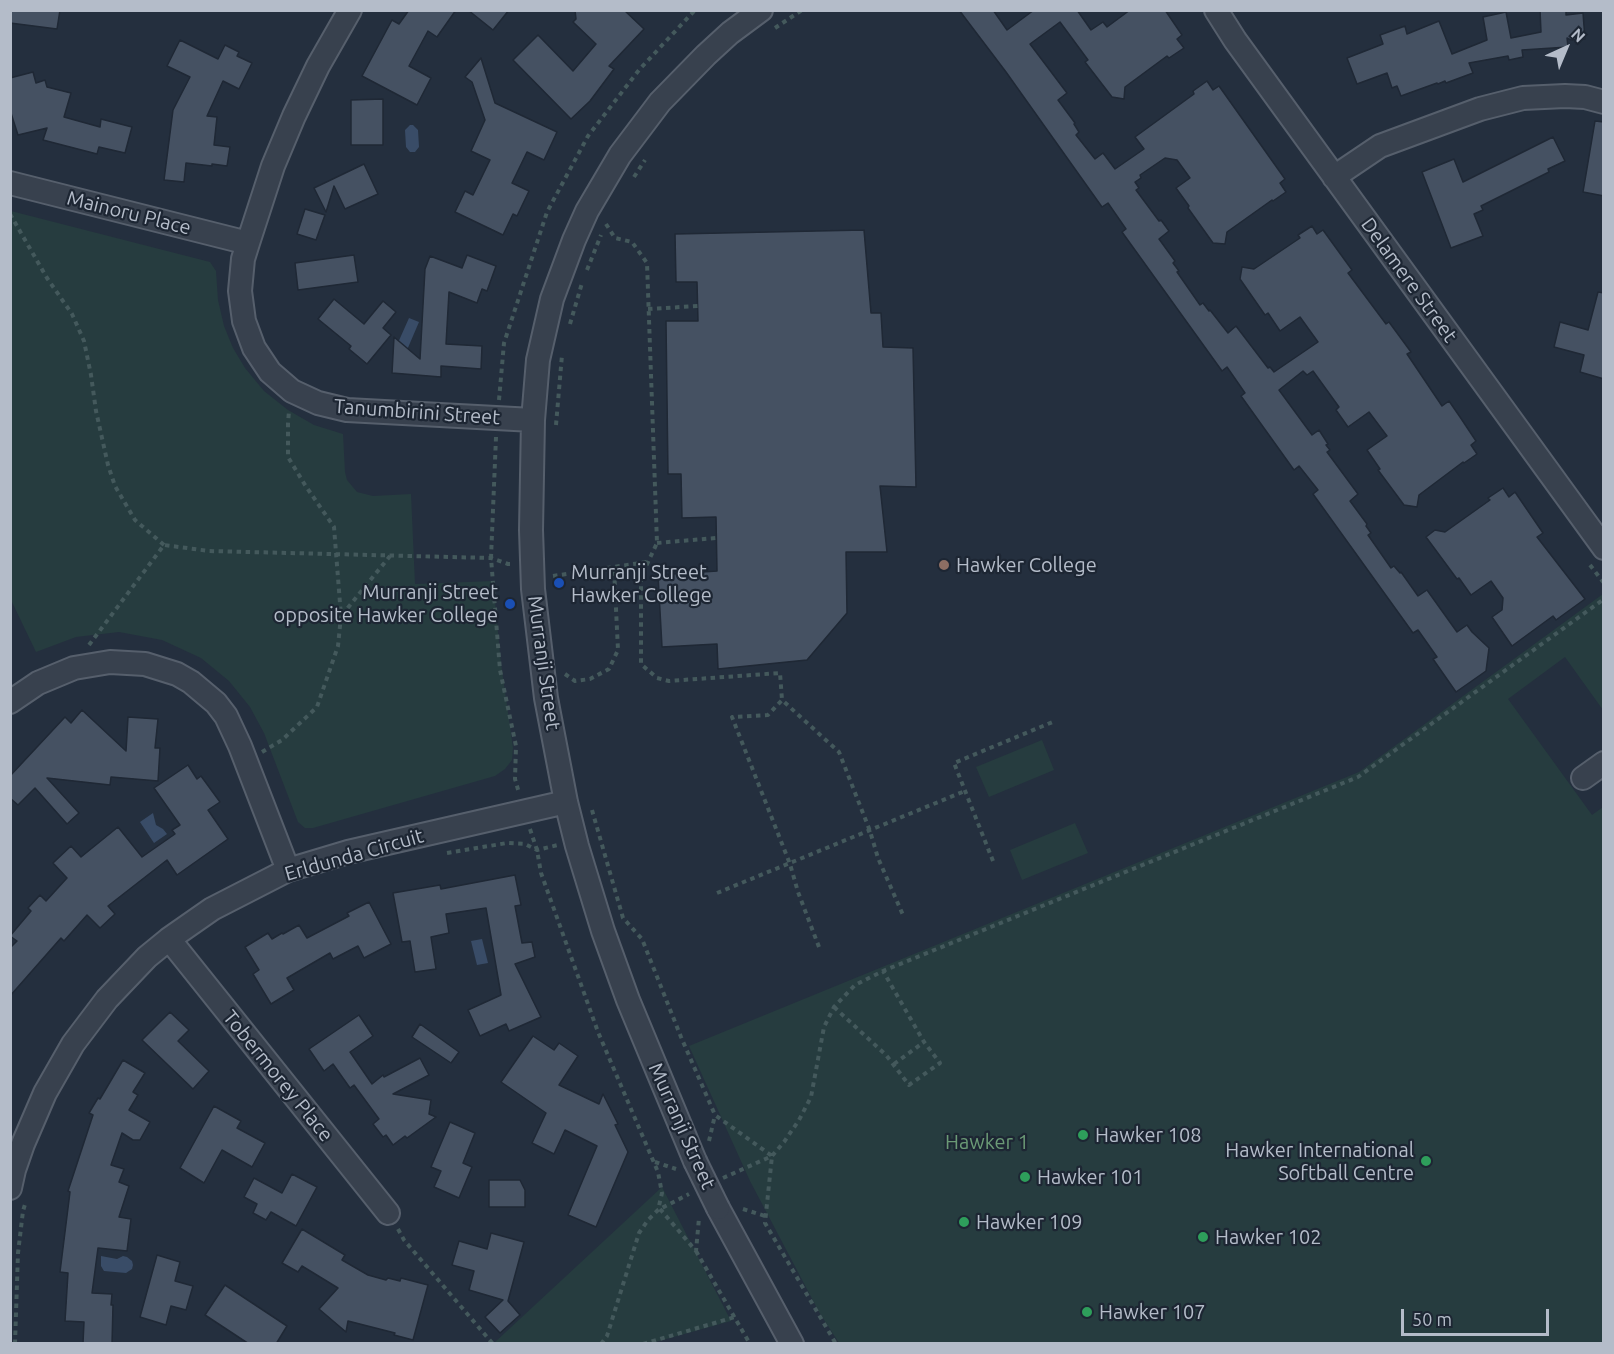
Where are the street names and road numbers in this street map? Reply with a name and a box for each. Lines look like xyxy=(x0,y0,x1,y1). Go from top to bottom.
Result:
street label: Mainoru Place xyxy=(64,186,194,240)
street label: Delamere Street xyxy=(1356,213,1462,347)
street label: Tanumbirini Street xyxy=(333,394,501,430)
street label: Murranji Street xyxy=(523,594,565,732)
street label: Erldunda Circuit xyxy=(282,824,426,886)
street label: Tobermorey Place xyxy=(218,1006,338,1146)
street label: Murranji Street xyxy=(643,1059,721,1193)

